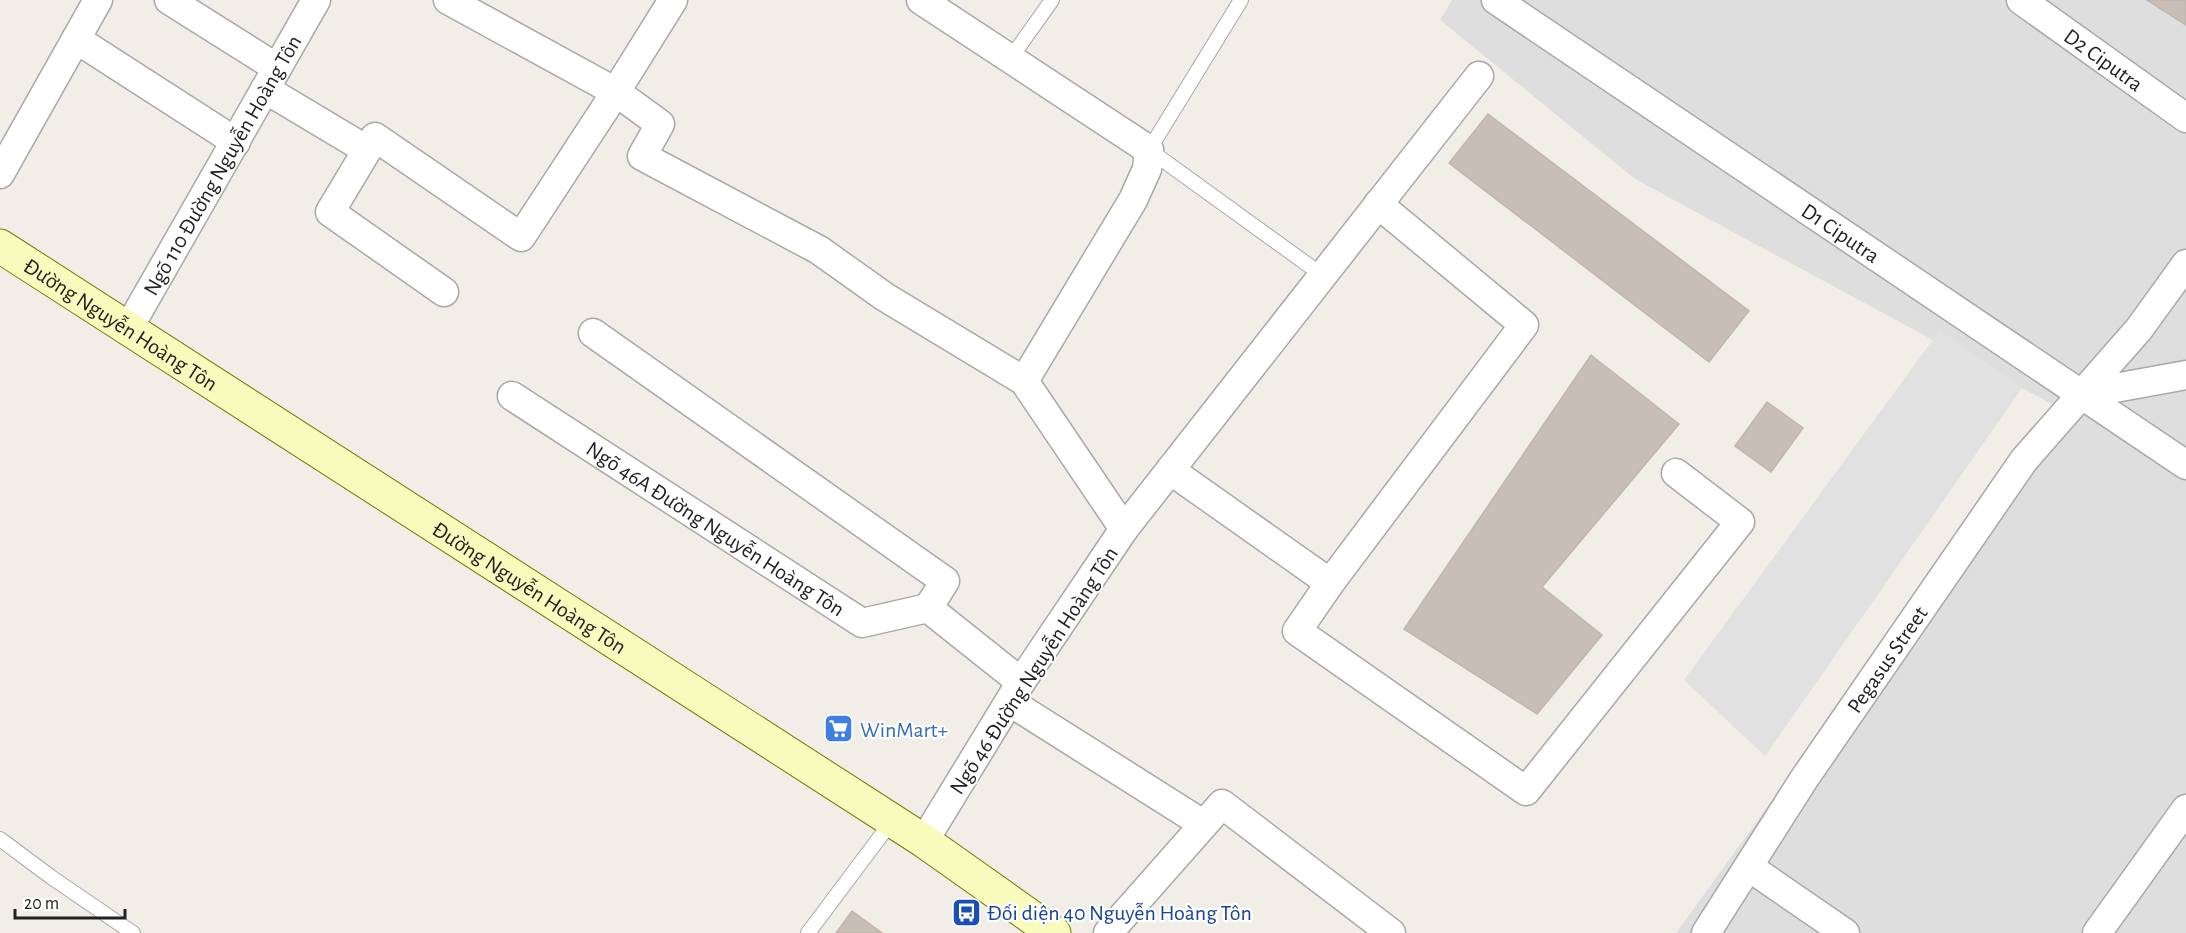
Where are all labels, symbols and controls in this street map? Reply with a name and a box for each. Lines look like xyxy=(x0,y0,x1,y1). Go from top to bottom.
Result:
street label: D2 Ciputra xyxy=(2060,25,2147,96)
street label: Ngõ 110 Đường Nguyễn Hoàng Tôn xyxy=(140,31,306,299)
street label: D1 Ciputra xyxy=(1797,199,1883,267)
street label: Đường Nguyễn Hoàng Tôn xyxy=(20,254,221,395)
street label: Ngõ 46A Đường Nguyễn Hoàng Tôn xyxy=(582,437,848,621)
street label: Đường Nguyễn Hoàng Tôn xyxy=(428,518,630,658)
street label: Ngõ 46 Đường Nguyễn Hoàng Tôn xyxy=(946,543,1122,798)
street label: Pegasus Street xyxy=(1843,602,1932,717)
supermarket icon: WinMart+ xyxy=(823,713,855,745)
place label: WinMart+ xyxy=(860,719,948,741)
scale bar xyxy=(15,882,124,920)
text: 20 m xyxy=(24,895,59,913)
bus stop icon: Đối diện 40 Nguyễn Hoàng Tôn xyxy=(950,896,982,928)
place label: Đối diện 40 Nguyễn Hoàng Tôn xyxy=(987,902,1252,924)

